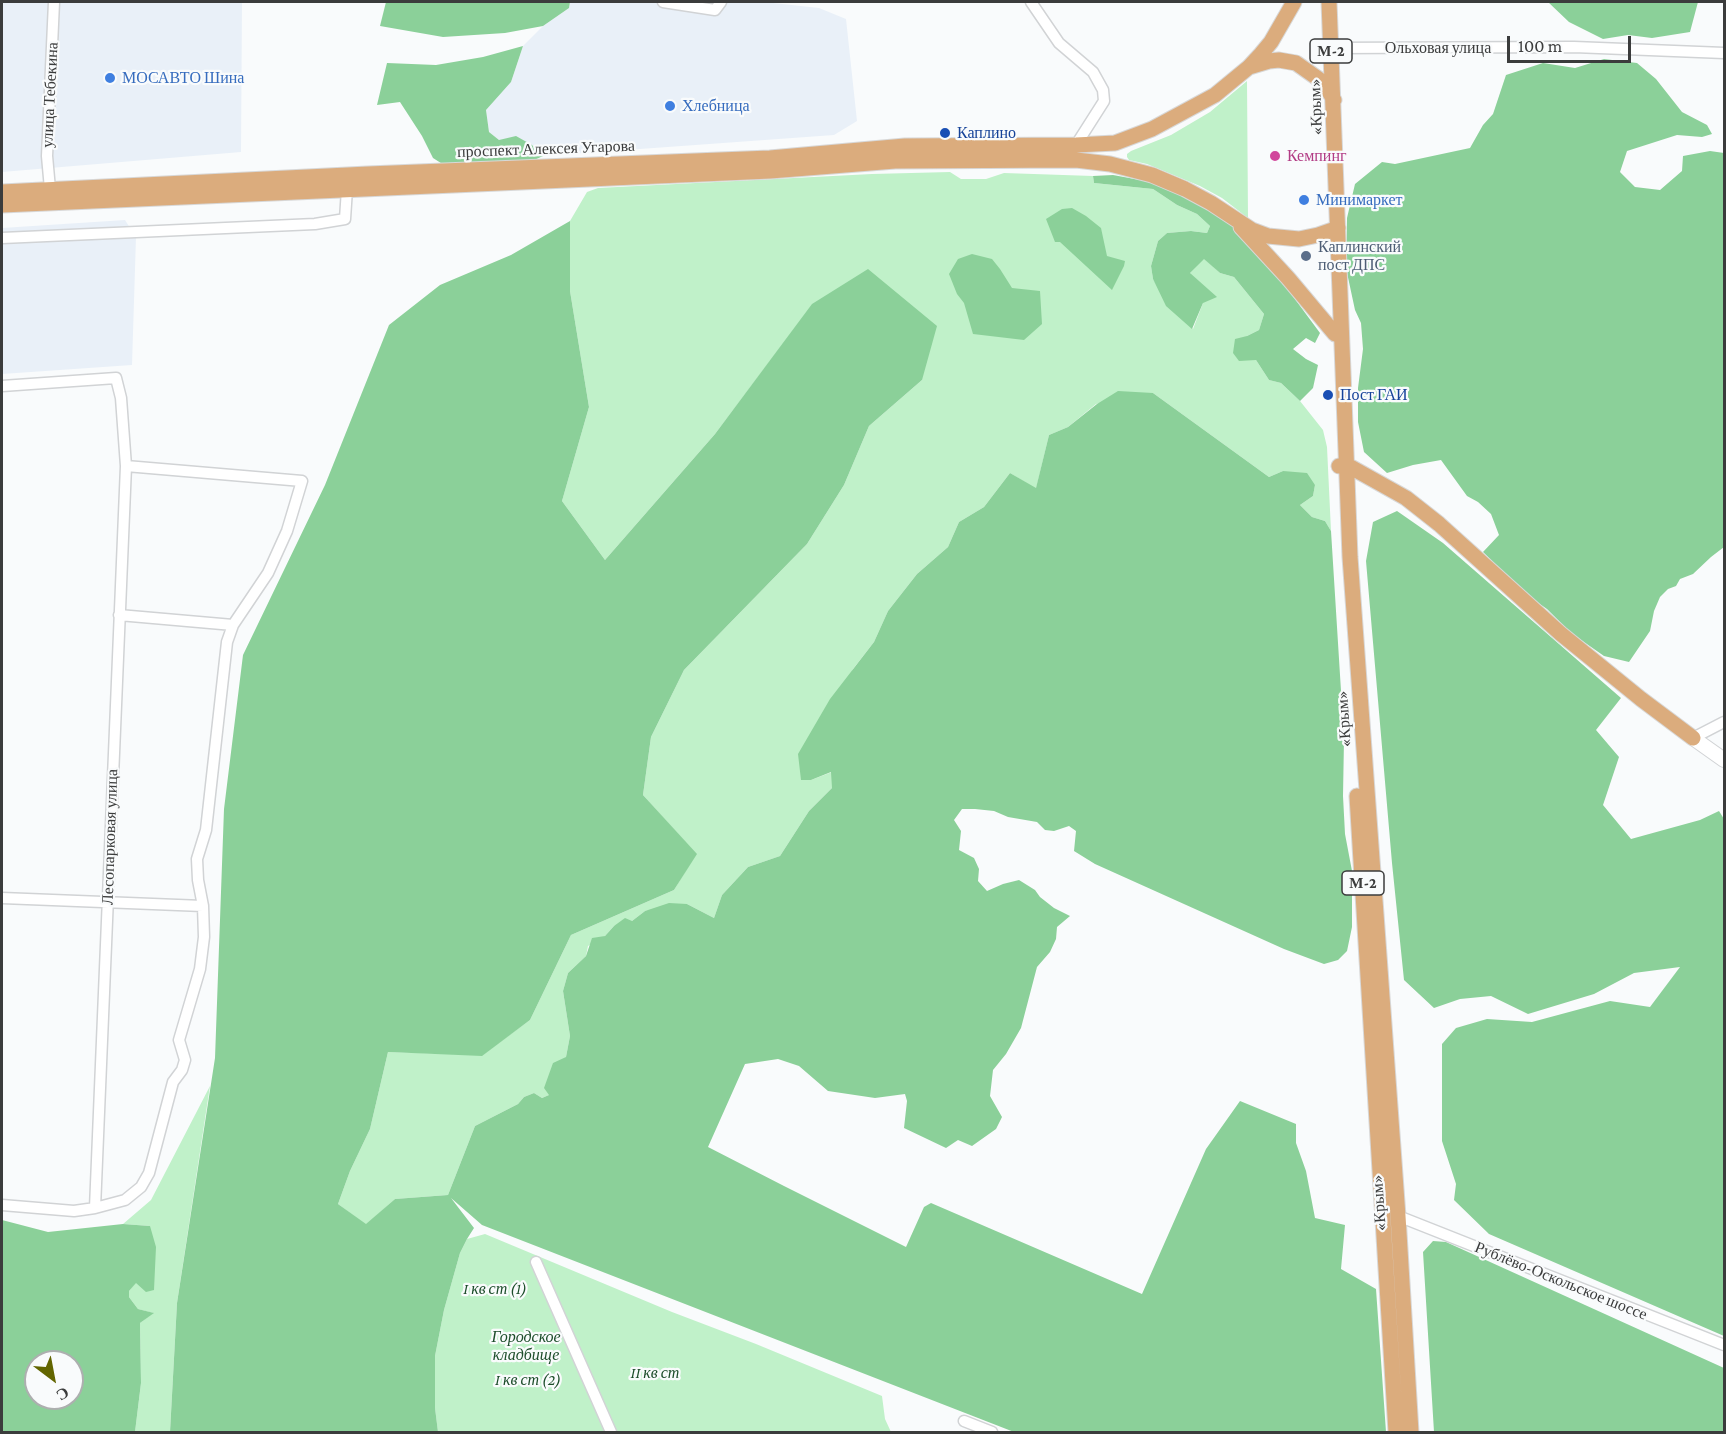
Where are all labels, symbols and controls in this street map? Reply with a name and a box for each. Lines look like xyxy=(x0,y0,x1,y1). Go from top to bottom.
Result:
scale bar xyxy=(1510,24,1634,62)
text: 100 m xyxy=(1518,36,1562,56)
street label: Ольховая улица xyxy=(1385,38,1491,58)
road number: М-2 xyxy=(1310,39,1352,63)
street label: улица Тебекина xyxy=(38,42,62,148)
place label: МОСАВТО Шина xyxy=(122,68,244,88)
marker: МОСАВТО Шина xyxy=(103,71,117,85)
street label: «Крым» xyxy=(1305,78,1327,136)
place label: Хлебница xyxy=(682,96,750,116)
marker: Хлебница xyxy=(663,99,677,113)
place label: Каплино xyxy=(957,123,1016,143)
marker: Каплино xyxy=(938,126,952,140)
street label: проспект Алексея Угарова xyxy=(457,136,635,162)
place label: Кемпинг xyxy=(1287,146,1347,166)
marker: Кемпинг xyxy=(1268,149,1282,163)
place label: Минимаркет xyxy=(1316,190,1402,210)
marker: Минимаркет xyxy=(1297,193,1311,207)
place label: Каплинский пост ДПС xyxy=(1318,237,1401,275)
marker: Каплинский пост ДПС xyxy=(1299,249,1313,263)
place label: Пост ГАИ xyxy=(1340,385,1408,405)
marker: Пост ГАИ xyxy=(1321,388,1335,402)
street label: «Крым» xyxy=(1332,690,1356,748)
street label: Лесопарковая улица xyxy=(98,769,122,905)
road number: М-2 xyxy=(1342,871,1384,895)
street label: «Крым» xyxy=(1367,1174,1391,1232)
street label: Рублёво-Оскольское шоссе xyxy=(1472,1238,1650,1324)
park label: I кв ст (1) xyxy=(463,1279,527,1299)
park label: Городское кладбище xyxy=(491,1327,561,1365)
north arrow xyxy=(24,1350,84,1410)
park label: II кв ст xyxy=(631,1363,679,1383)
park label: I кв ст (2) xyxy=(495,1370,561,1390)
text: С xyxy=(53,1384,72,1404)

